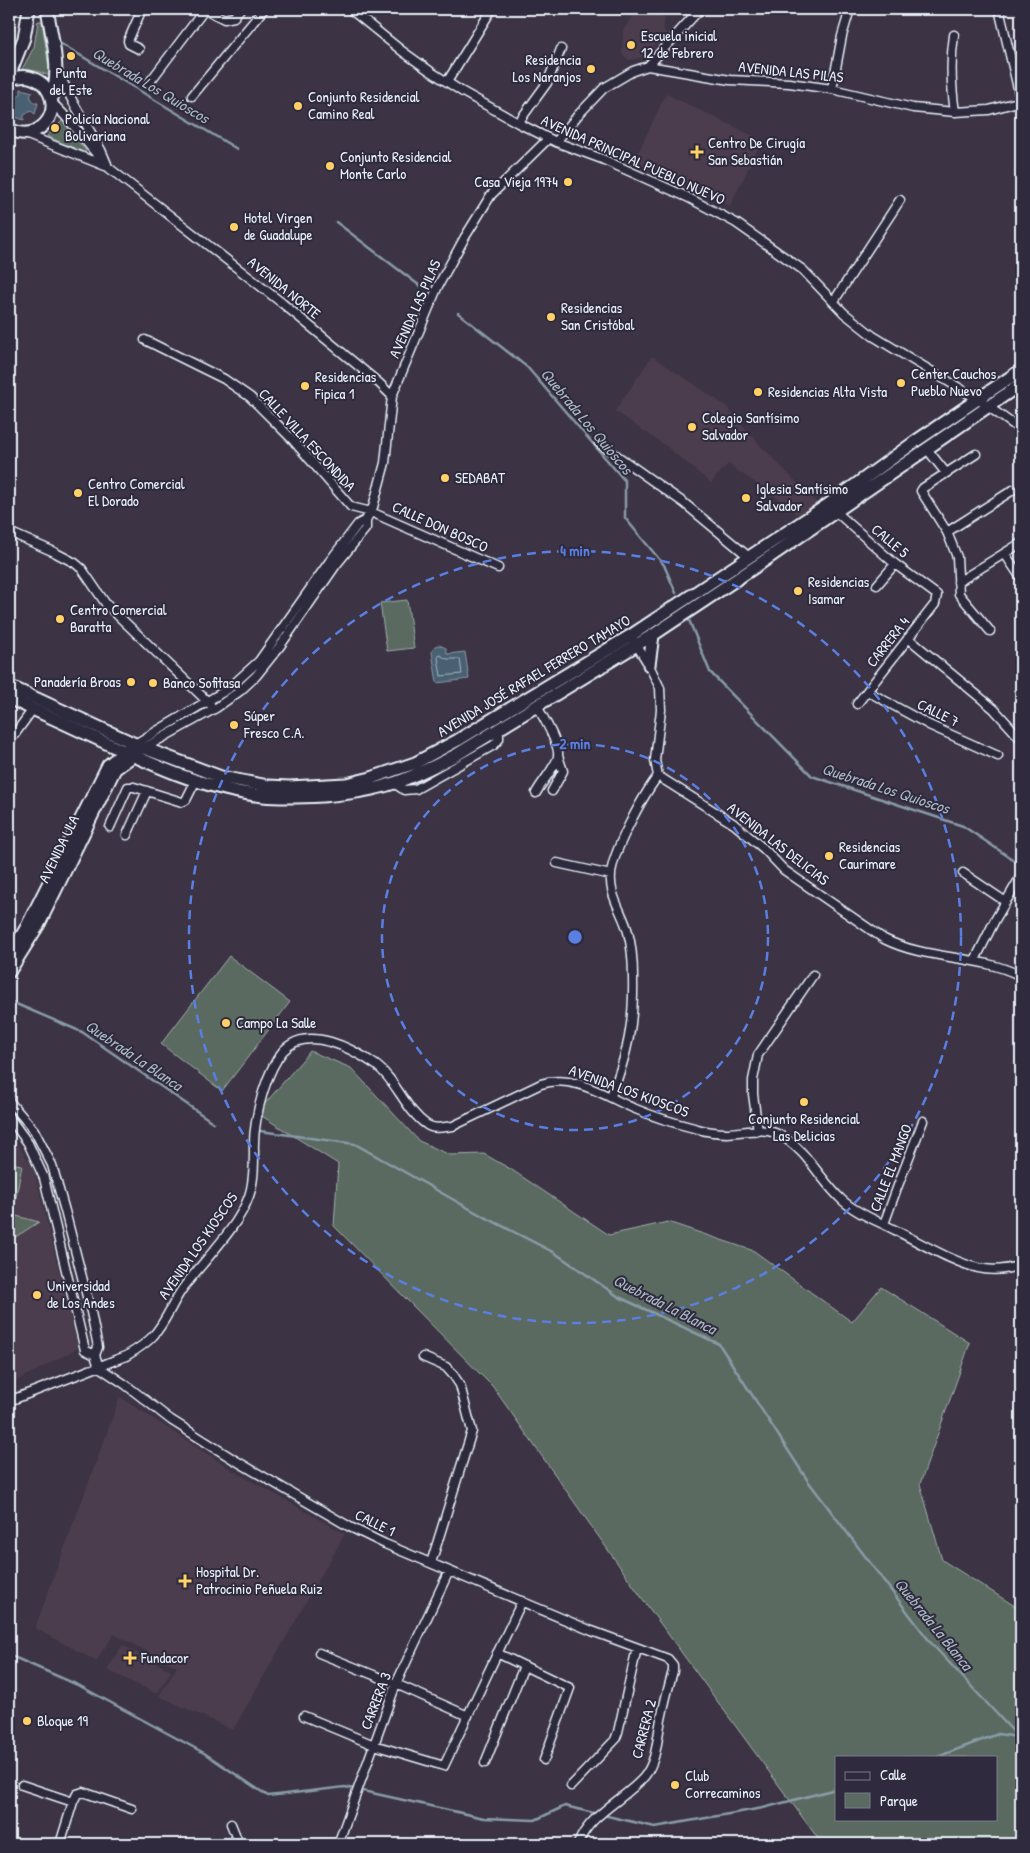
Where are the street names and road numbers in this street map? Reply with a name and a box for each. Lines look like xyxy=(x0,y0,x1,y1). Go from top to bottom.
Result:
street label: AVENIDA LAS PILAS xyxy=(737,56,845,87)
street label: AVENIDA PRINCIPAL PUEBLO NUEVO xyxy=(538,109,729,210)
street label: AVENIDA NORTE xyxy=(243,252,326,324)
street label: AVENIDA LAS PILAS xyxy=(383,256,446,361)
street label: CALLE VILLA ESCONDIDA xyxy=(254,384,361,496)
street label: CALLE DON BOSCO xyxy=(389,496,492,557)
street label: CALLE 5 xyxy=(867,519,914,563)
street label: AVENIDA JOSÉ RAFAEL FERRERO TAMAYO xyxy=(433,609,634,742)
street label: CARRERA 4 xyxy=(861,612,914,671)
street label: CALLE 7 xyxy=(914,693,963,732)
street label: AVENIDA LAS DELICIAS xyxy=(723,797,834,890)
street label: AVENIDA ULA xyxy=(33,811,84,886)
street label: AVENIDA LOS KIOSCOS xyxy=(566,1059,692,1122)
street label: CALLE EL MANGO xyxy=(864,1121,917,1215)
street label: AVENIDA LOS KIOSCOS xyxy=(153,1188,242,1303)
street label: CALLE 1 xyxy=(352,1504,399,1541)
street label: CARRERA 3 xyxy=(355,1669,396,1733)
street label: CARRERA 2 xyxy=(626,1697,661,1761)

